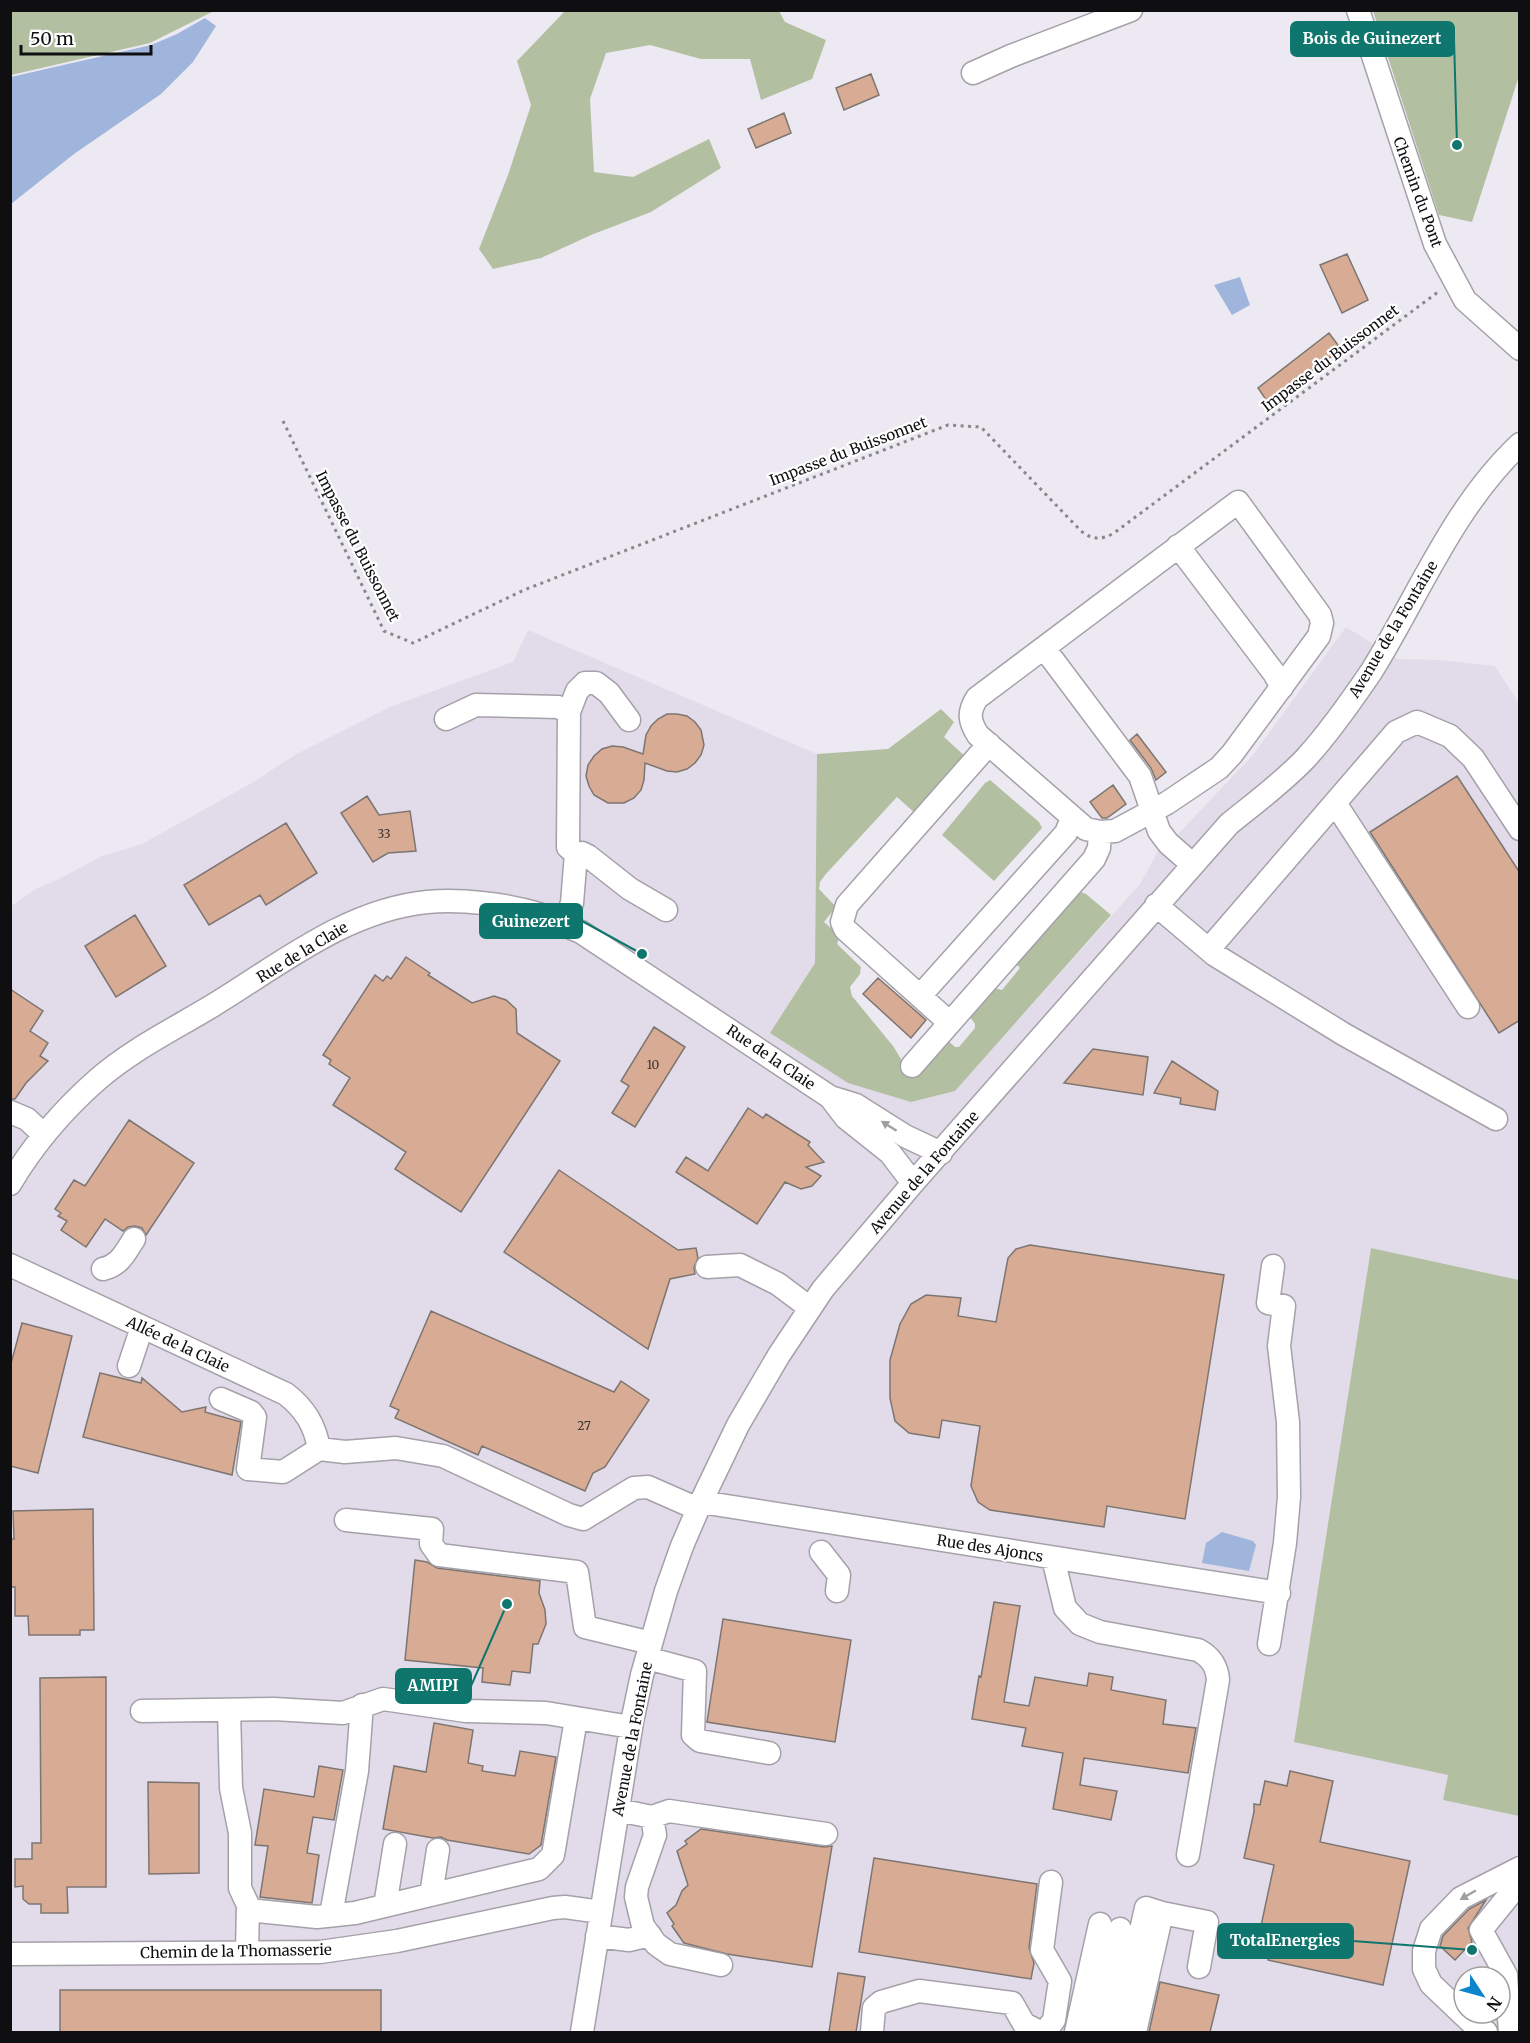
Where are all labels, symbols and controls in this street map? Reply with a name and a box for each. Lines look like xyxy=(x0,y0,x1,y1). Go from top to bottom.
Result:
scale bar xyxy=(21,18,152,56)
callout: Bois de Guinezert xyxy=(1291,22,1454,56)
text: 50 m xyxy=(30,27,74,50)
text: Bois de Guinezert xyxy=(1302,28,1442,48)
street label: Chemin du Pont xyxy=(1389,134,1447,250)
street label: Impasse du Buissonnet xyxy=(1258,300,1402,416)
street label: Impasse du Buissonnet xyxy=(767,412,929,490)
street label: Impasse du Buissonnet xyxy=(312,467,404,625)
street label: Avenue de la Fontaine xyxy=(1344,557,1442,702)
house number: 33 xyxy=(377,826,391,841)
callout: Guinezert xyxy=(480,904,582,938)
text: Guinezert xyxy=(492,911,571,931)
street label: Rue de la Claie xyxy=(253,917,351,987)
street label: Rue de la Claie xyxy=(723,1020,819,1094)
house number: 10 xyxy=(647,1057,660,1072)
street label: Avenue de la Fontaine xyxy=(865,1107,983,1238)
one-way arrow xyxy=(881,1121,897,1132)
street label: Allée de la Claie xyxy=(123,1311,233,1376)
house number: 27 xyxy=(577,1418,591,1433)
street label: Rue des Ajoncs xyxy=(935,1530,1045,1566)
street label: Avenue de la Fontaine xyxy=(608,1660,656,1819)
callout: AMIPI xyxy=(396,1669,471,1703)
text: AMIPI xyxy=(406,1675,459,1695)
one-way arrow xyxy=(1459,1890,1476,1900)
callout: TotalEnergies xyxy=(1218,1924,1353,1958)
text: TotalEnergies xyxy=(1230,1930,1340,1950)
street label: Chemin de la Thomasserie xyxy=(140,1940,332,1962)
north arrow xyxy=(1452,1965,1512,2025)
text: N xyxy=(1482,1993,1506,2015)

